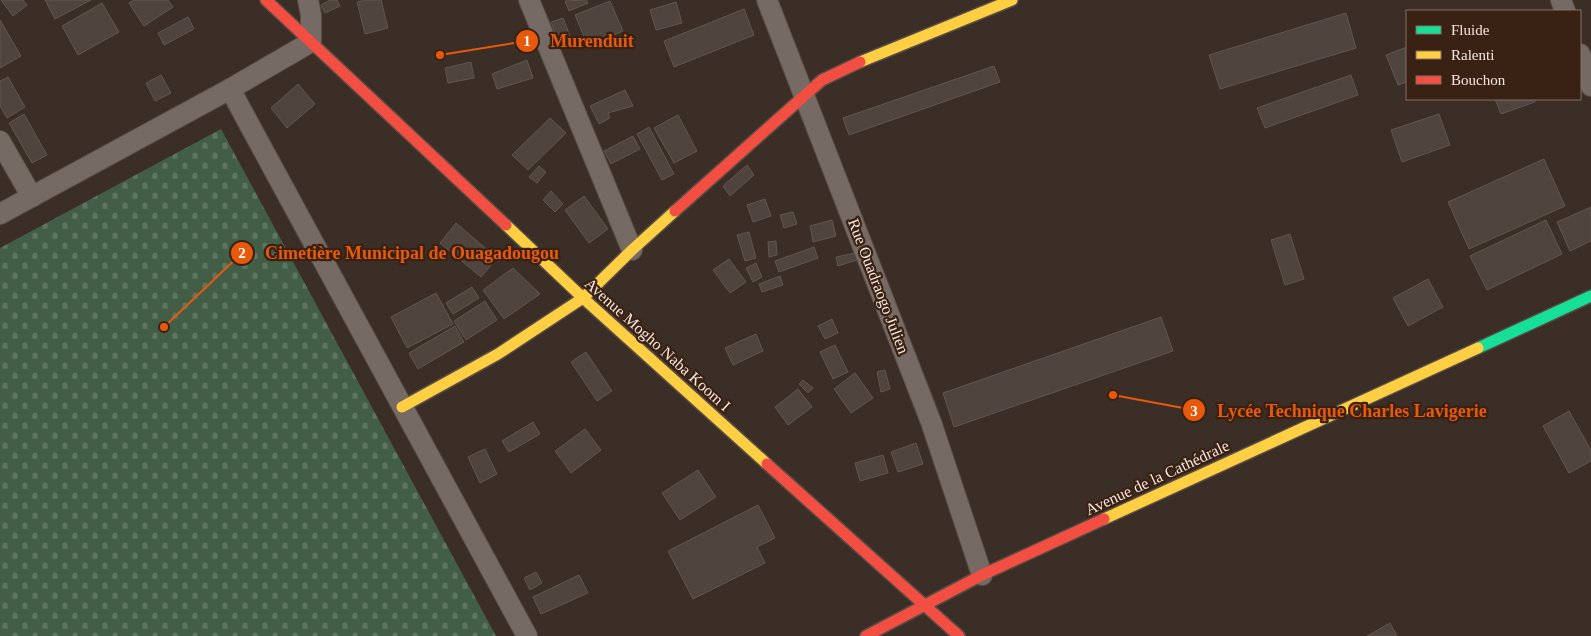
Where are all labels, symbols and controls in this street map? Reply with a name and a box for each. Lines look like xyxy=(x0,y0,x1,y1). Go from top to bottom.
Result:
legend xyxy=(1406,10,1581,100)
text: Fluide xyxy=(1451,22,1490,38)
callout: Murenduit xyxy=(515,25,644,58)
text: Murenduit xyxy=(550,31,634,51)
text: 1 xyxy=(523,33,531,49)
text: Ralenti xyxy=(1451,47,1494,63)
text: Bouchon xyxy=(1451,72,1506,88)
street label: Rue Ouadraogo Julien xyxy=(844,216,912,356)
callout: Cimetière Municipal de Ouagadougou xyxy=(229,236,569,269)
text: Cimetière Municipal de Ouagadougou xyxy=(265,243,559,263)
text: 2 xyxy=(238,245,246,261)
street label: Avenue Mogho Naba Koom I xyxy=(581,275,734,415)
callout: Lycée Technique Charles Lavigerie xyxy=(1182,394,1496,427)
text: Lycée Technique Charles Lavigerie xyxy=(1217,401,1487,421)
text: 3 xyxy=(1190,403,1198,419)
street label: Avenue de la Cathédrale xyxy=(1083,437,1232,518)

